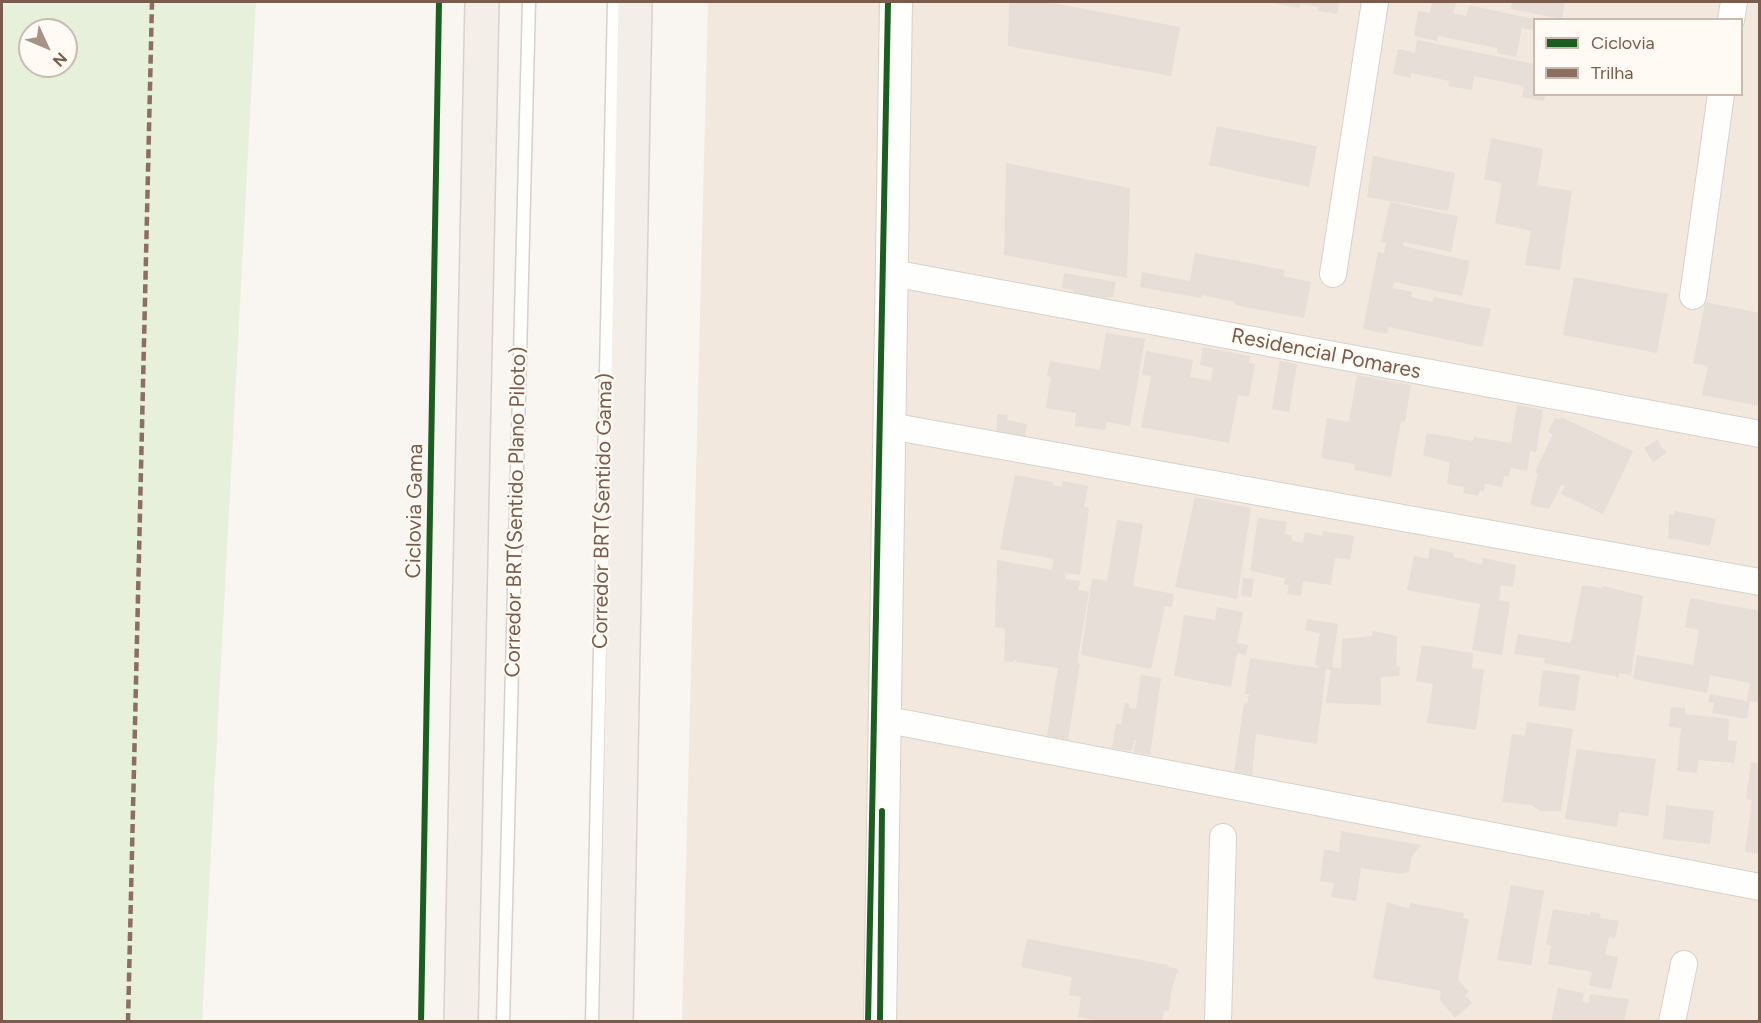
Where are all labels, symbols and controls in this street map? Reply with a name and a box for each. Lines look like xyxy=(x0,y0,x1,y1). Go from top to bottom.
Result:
north arrow xyxy=(18,18,78,78)
legend xyxy=(1533,18,1743,96)
text: Ciclovia xyxy=(1591,32,1655,54)
text: N xyxy=(49,48,71,71)
text: Trilha xyxy=(1591,62,1634,84)
street label: Residencial Pomares xyxy=(1229,323,1423,385)
street label: Corredor BRT(Sentido Plano Piloto) xyxy=(501,346,531,678)
street label: Corredor BRT(Sentido Gama) xyxy=(588,373,618,649)
street label: Ciclovia Gama xyxy=(401,443,429,579)

